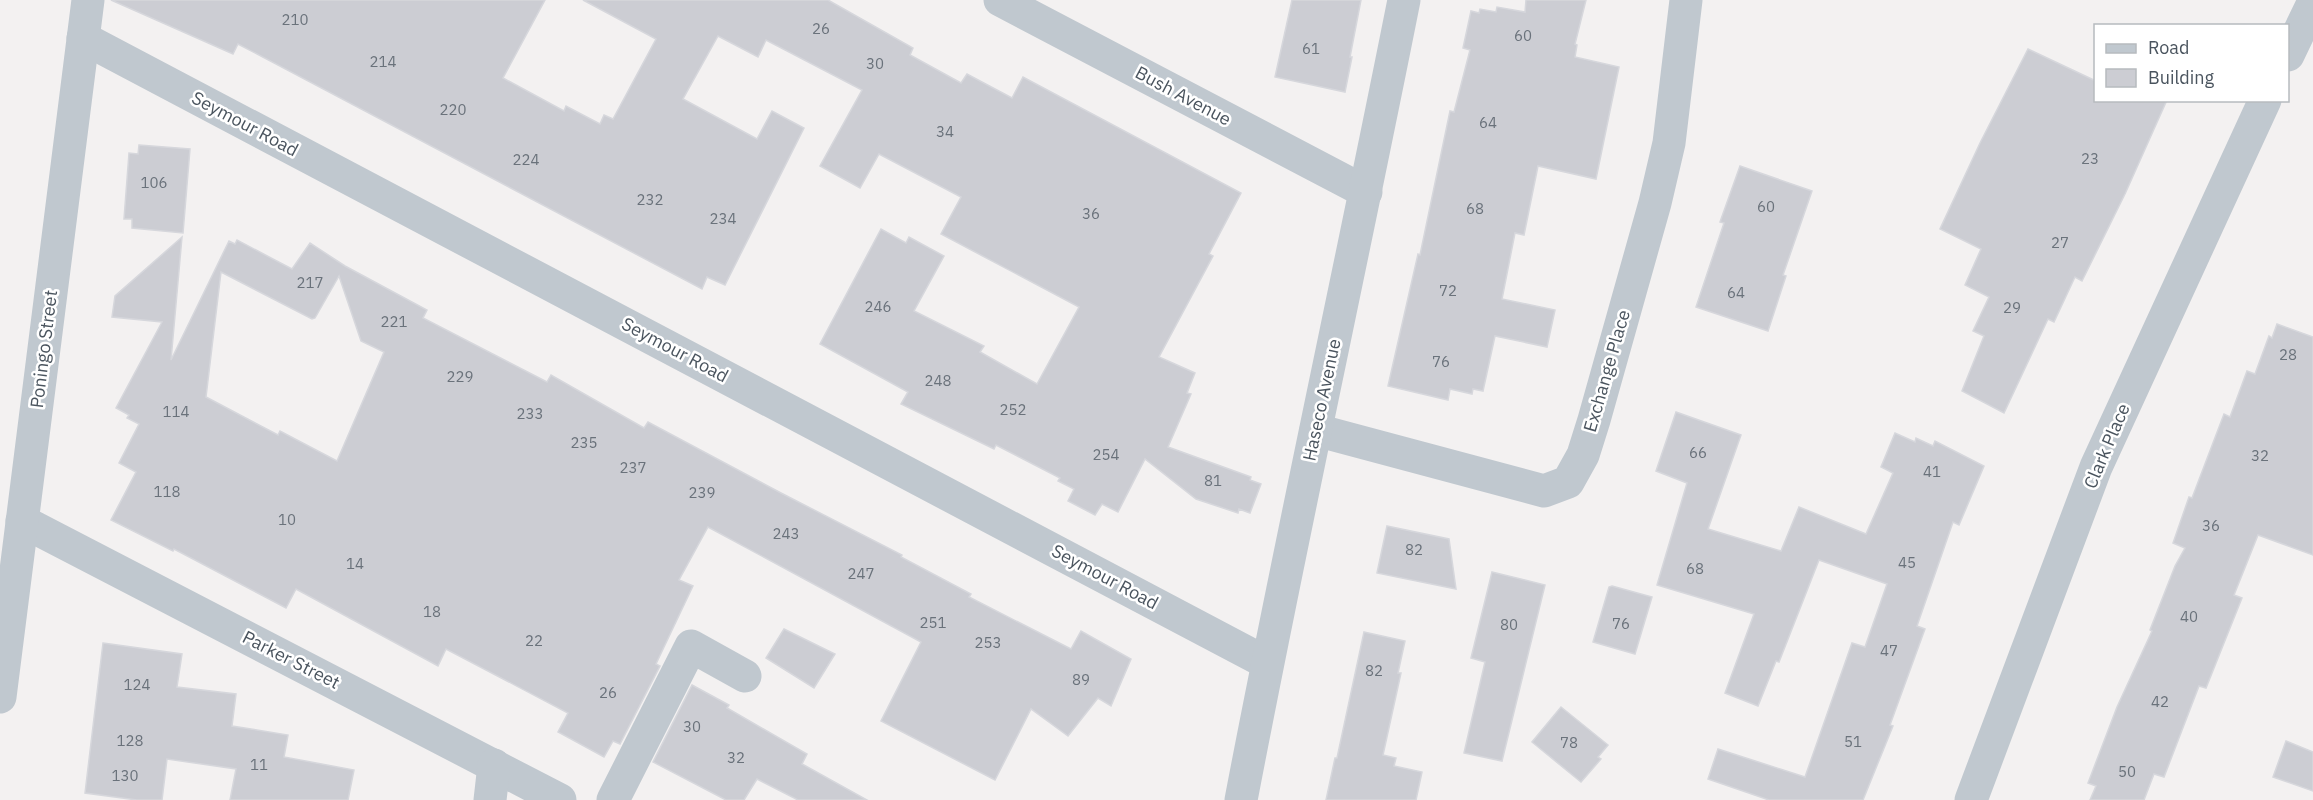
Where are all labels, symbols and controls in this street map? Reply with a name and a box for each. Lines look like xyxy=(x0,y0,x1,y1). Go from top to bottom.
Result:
house number: 210 xyxy=(281,10,309,29)
house number: 26 xyxy=(812,19,830,38)
legend xyxy=(2094,24,2289,102)
house number: 60 xyxy=(1514,26,1532,45)
text: Road xyxy=(2148,36,2189,59)
house number: 61 xyxy=(1302,39,1320,58)
house number: 214 xyxy=(369,52,397,71)
house number: 30 xyxy=(866,54,884,73)
street label: Bush Avenue xyxy=(1131,61,1235,130)
text: Building xyxy=(2148,66,2215,89)
street label: Seymour Road xyxy=(188,86,303,161)
house number: 220 xyxy=(439,100,467,119)
house number: 64 xyxy=(1479,113,1497,132)
house number: 34 xyxy=(936,122,954,141)
house number: 23 xyxy=(2081,149,2099,168)
house number: 224 xyxy=(512,150,540,169)
house number: 106 xyxy=(140,173,168,192)
house number: 232 xyxy=(636,190,664,209)
house number: 60 xyxy=(1757,197,1775,216)
house number: 68 xyxy=(1466,199,1484,218)
house number: 36 xyxy=(1082,204,1100,223)
house number: 234 xyxy=(709,209,737,228)
house number: 27 xyxy=(2051,233,2069,252)
house number: 217 xyxy=(296,273,324,292)
house number: 72 xyxy=(1439,281,1457,300)
house number: 64 xyxy=(1727,283,1745,302)
street label: Poningo Street xyxy=(25,289,62,409)
house number: 246 xyxy=(864,297,892,316)
house number: 29 xyxy=(2003,298,2021,317)
street label: Exchange Place xyxy=(1578,307,1635,435)
house number: 221 xyxy=(380,312,408,331)
street label: Seymour Road xyxy=(618,312,733,387)
street label: Haseco Avenue xyxy=(1297,337,1346,463)
house number: 28 xyxy=(2279,345,2297,364)
house number: 76 xyxy=(1432,352,1450,371)
house number: 229 xyxy=(446,367,474,386)
house number: 248 xyxy=(924,371,952,390)
house number: 252 xyxy=(999,400,1027,419)
street label: Clark Place xyxy=(2078,400,2135,492)
house number: 114 xyxy=(162,402,190,421)
house number: 233 xyxy=(516,404,544,423)
house number: 235 xyxy=(570,433,598,452)
house number: 66 xyxy=(1689,443,1707,462)
house number: 254 xyxy=(1092,445,1120,464)
house number: 32 xyxy=(2251,446,2269,465)
house number: 237 xyxy=(619,458,647,477)
house number: 41 xyxy=(1923,462,1941,481)
house number: 81 xyxy=(1204,471,1222,490)
house number: 118 xyxy=(153,482,181,501)
house number: 239 xyxy=(688,483,716,502)
house number: 10 xyxy=(278,510,296,529)
house number: 36 xyxy=(2202,516,2220,535)
house number: 243 xyxy=(772,524,800,543)
street label: Seymour Road xyxy=(1048,539,1163,614)
house number: 82 xyxy=(1405,540,1423,559)
house number: 45 xyxy=(1898,553,1916,572)
house number: 14 xyxy=(346,554,364,573)
house number: 68 xyxy=(1686,559,1704,578)
house number: 247 xyxy=(847,564,875,583)
house number: 18 xyxy=(423,602,441,621)
house number: 40 xyxy=(2180,607,2198,626)
house number: 251 xyxy=(919,613,947,632)
house number: 76 xyxy=(1612,614,1630,633)
house number: 80 xyxy=(1500,615,1518,634)
street label: Parker Street xyxy=(239,625,344,694)
house number: 22 xyxy=(525,631,543,650)
house number: 253 xyxy=(974,633,1002,652)
house number: 47 xyxy=(1880,641,1898,660)
house number: 82 xyxy=(1365,661,1383,680)
house number: 89 xyxy=(1072,670,1090,689)
house number: 124 xyxy=(123,675,151,694)
house number: 26 xyxy=(599,683,617,702)
house number: 42 xyxy=(2151,692,2169,711)
house number: 30 xyxy=(683,717,701,736)
house number: 128 xyxy=(116,731,144,750)
house number: 51 xyxy=(1844,732,1862,751)
house number: 78 xyxy=(1560,733,1578,752)
house number: 32 xyxy=(727,748,745,767)
house number: 11 xyxy=(250,755,268,774)
house number: 50 xyxy=(2118,762,2136,781)
house number: 130 xyxy=(111,766,139,785)

